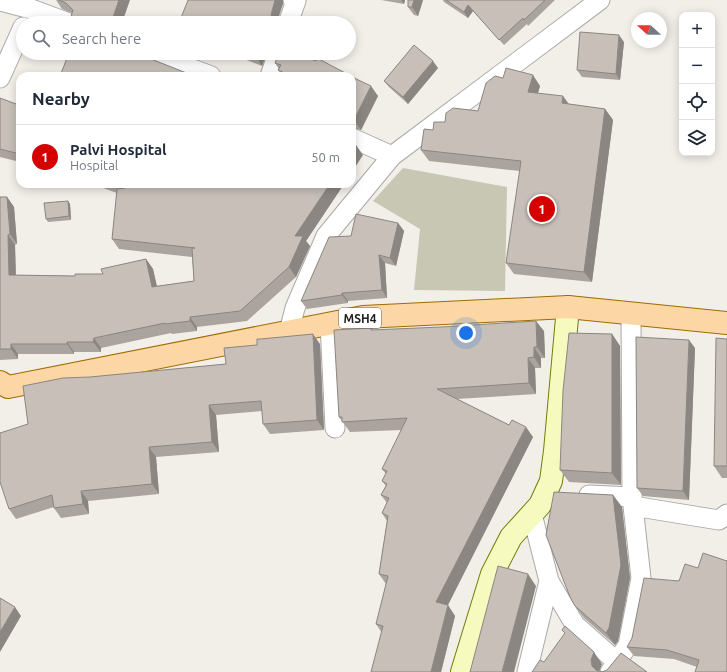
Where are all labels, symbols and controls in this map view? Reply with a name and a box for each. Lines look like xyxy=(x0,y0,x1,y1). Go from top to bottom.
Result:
north arrow xyxy=(631,12,667,48)
map controls xyxy=(679,12,715,156)
button: + xyxy=(679,12,715,48)
search box xyxy=(16,16,356,60)
icon: search xyxy=(30,27,52,49)
text: Search here xyxy=(62,30,141,47)
button: − xyxy=(679,48,715,84)
button: locate xyxy=(679,84,715,120)
text: Nearby xyxy=(32,89,90,108)
button: layers xyxy=(679,120,715,156)
text: Palvi Hospital xyxy=(70,141,167,158)
text: 1 xyxy=(41,150,49,164)
text: 50 m xyxy=(311,150,340,164)
text: Hospital xyxy=(70,158,118,172)
pin: 1 xyxy=(529,194,555,224)
road number: MSH4 xyxy=(339,308,381,328)
your location xyxy=(456,323,476,343)

